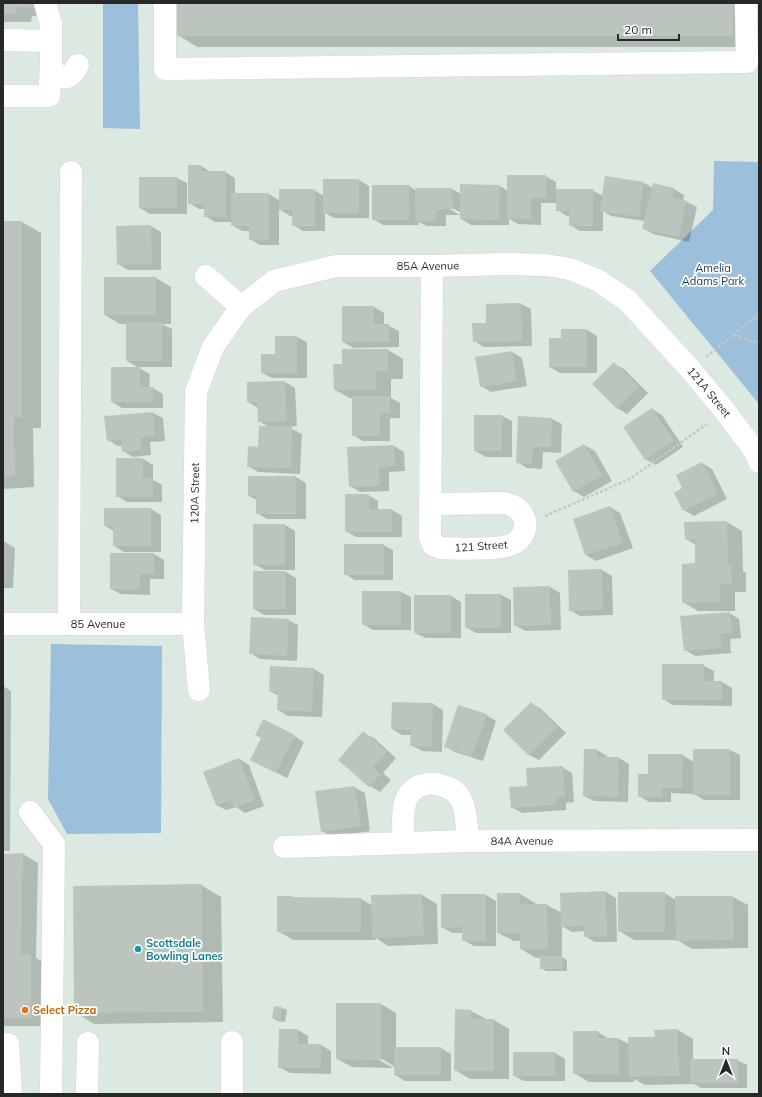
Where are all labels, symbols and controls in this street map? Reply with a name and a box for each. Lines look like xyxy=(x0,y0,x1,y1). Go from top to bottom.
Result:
scale bar xyxy=(618,16,679,42)
text: 20 m xyxy=(624,22,652,37)
street label: 85A Avenue xyxy=(397,258,459,273)
park label: Amelia Adams Park xyxy=(682,261,745,288)
street label: 121A Street xyxy=(684,364,734,420)
street label: 120A Street xyxy=(187,462,202,524)
street label: 121 Street xyxy=(454,537,508,555)
street label: 85 Avenue xyxy=(71,617,125,631)
street label: 84A Avenue xyxy=(491,834,553,848)
place label: Scottsdale Bowling Lanes xyxy=(146,936,224,963)
marker: Scottsdale Bowling Lanes xyxy=(133,944,143,954)
place label: Select Pizza xyxy=(33,1003,96,1017)
marker: Select Pizza xyxy=(20,1005,30,1015)
north arrow xyxy=(706,1041,746,1081)
text: N xyxy=(722,1044,730,1058)

